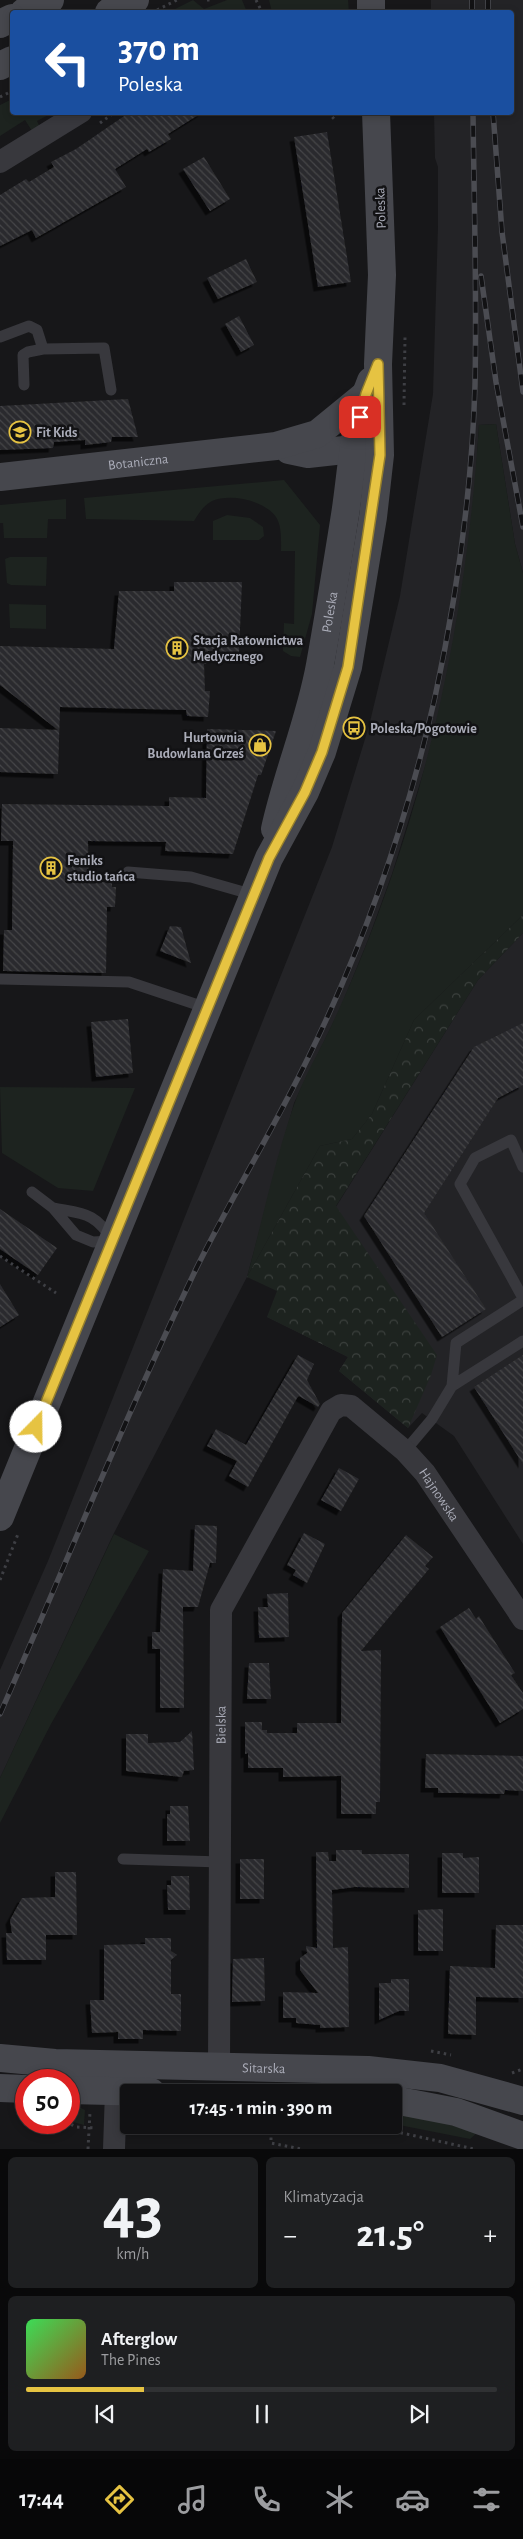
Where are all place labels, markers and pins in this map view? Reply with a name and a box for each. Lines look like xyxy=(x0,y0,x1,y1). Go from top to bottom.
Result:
pin xyxy=(339,396,381,438)
school or university icon: Fit Kids xyxy=(8,420,32,444)
place label: Fit Kids xyxy=(36,426,77,440)
place label: Stacja Ratownictwa Medycznego xyxy=(193,634,303,664)
building icon: Stacja Ratownictwa Medycznego xyxy=(165,636,189,660)
bus stop icon: Poleska/Pogotowie xyxy=(342,716,366,740)
place label: Poleska/Pogotowie xyxy=(370,722,477,736)
place label: Hurtownia Budowlana Grześ xyxy=(147,731,244,761)
shop icon: Hurtownia Budowlana Grześ xyxy=(248,733,272,757)
place label: Feniks studio tańca xyxy=(67,854,136,884)
building icon: Feniks studio tańca xyxy=(39,856,63,880)

